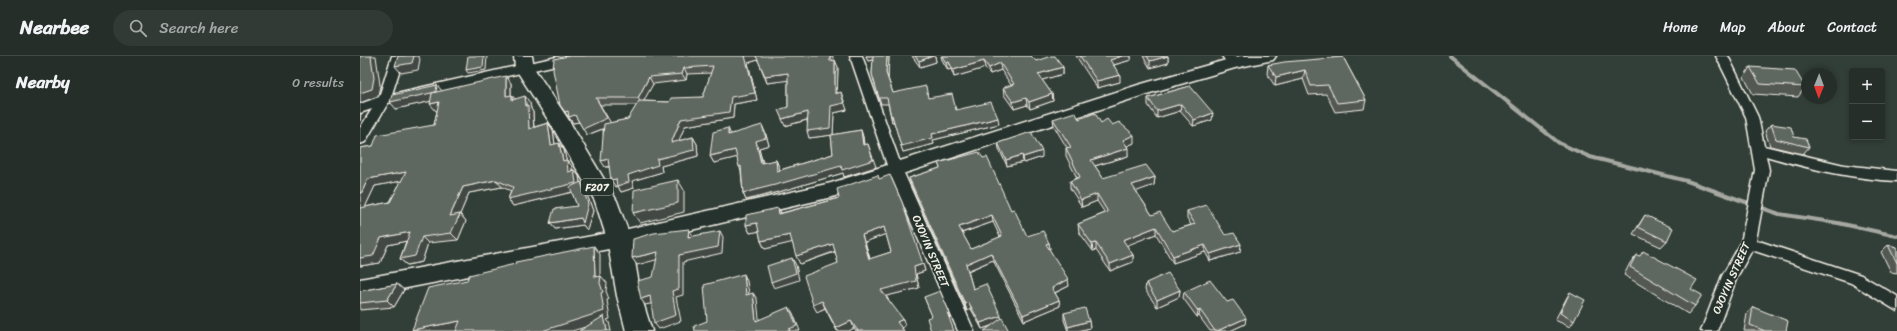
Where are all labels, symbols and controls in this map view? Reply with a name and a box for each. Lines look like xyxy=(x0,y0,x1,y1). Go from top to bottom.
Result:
search box xyxy=(113,10,393,46)
text: Nearbee xyxy=(20,11,89,44)
text: Search here xyxy=(159,15,238,41)
text: Home xyxy=(1663,15,1698,40)
text: Map xyxy=(1720,15,1746,40)
text: About xyxy=(1768,15,1805,40)
text: Contact xyxy=(1827,15,1877,40)
icon: search xyxy=(127,17,149,39)
text: Nearby xyxy=(16,67,70,97)
north arrow xyxy=(1801,68,1837,104)
map controls xyxy=(1849,68,1885,140)
button: + xyxy=(1849,68,1885,104)
text: 0 results xyxy=(292,71,344,94)
button: − xyxy=(1849,104,1885,140)
road number: F207 xyxy=(581,179,613,195)
street label: OJOYIN STREET xyxy=(907,212,955,291)
street label: OJOYIN STREET xyxy=(1707,238,1756,317)

